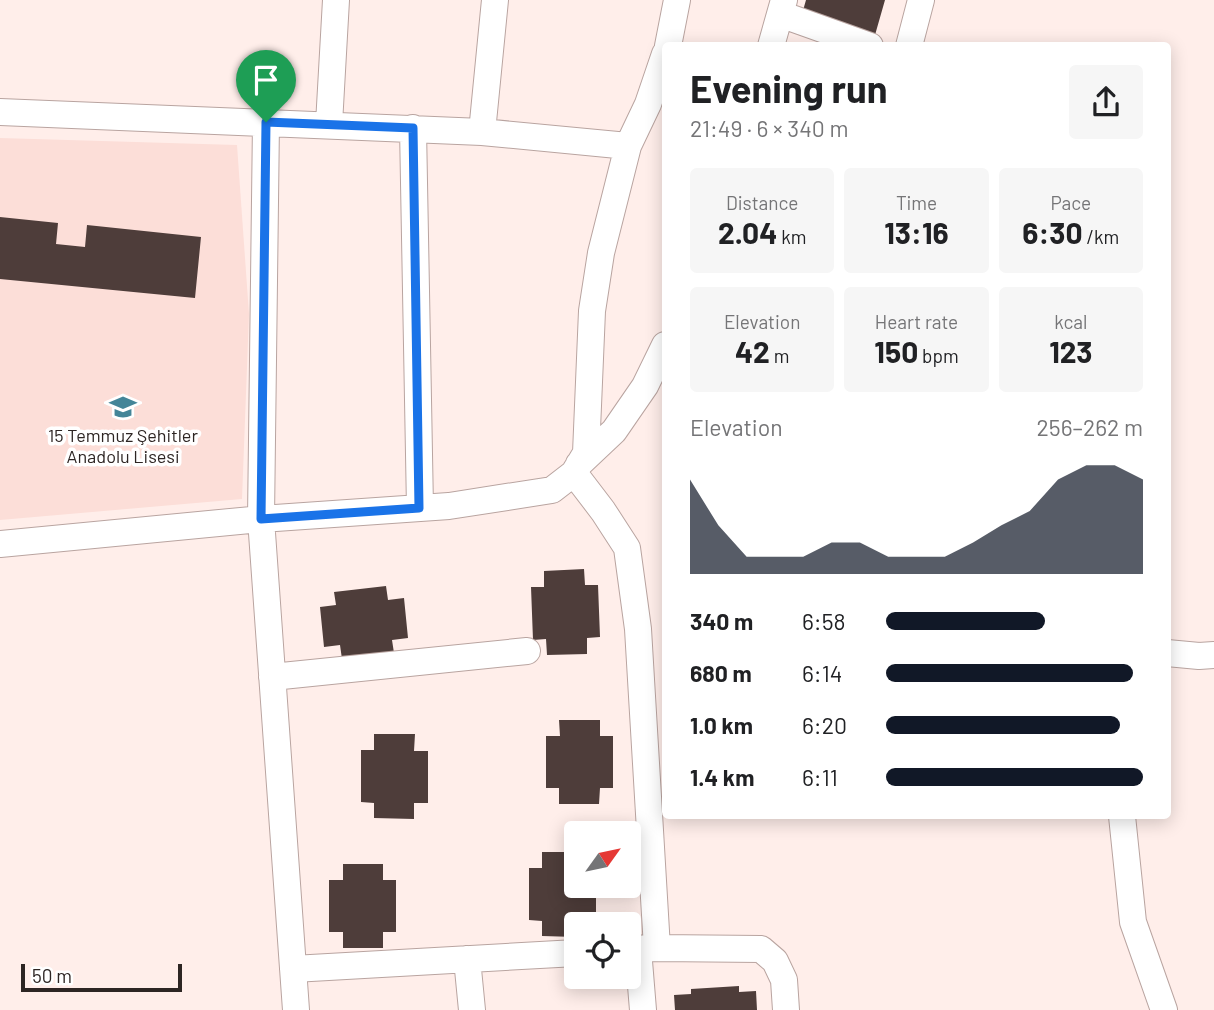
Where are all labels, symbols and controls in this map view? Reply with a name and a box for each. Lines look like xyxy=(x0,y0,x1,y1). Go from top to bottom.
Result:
pin xyxy=(236,50,296,122)
icon: arrive xyxy=(247,61,285,99)
text: Evening run xyxy=(690,65,888,111)
button: share xyxy=(1069,65,1143,139)
text: 21:49 · 6 × 340 m xyxy=(690,114,848,142)
text: Distance xyxy=(726,191,798,214)
text: Time xyxy=(896,191,937,214)
text: Pace xyxy=(1050,191,1091,214)
text: 2.04 xyxy=(718,214,777,250)
text: 13:16 xyxy=(884,214,949,250)
text: 6:30 xyxy=(1022,214,1083,250)
text: km xyxy=(777,225,806,248)
text: /km xyxy=(1083,225,1119,248)
text: Elevation xyxy=(724,310,800,333)
text: Heart rate xyxy=(875,310,958,333)
text: kcal xyxy=(1054,310,1087,333)
text: 42 xyxy=(735,333,770,369)
text: 150 xyxy=(874,333,918,369)
text: 123 xyxy=(1049,333,1092,369)
text: m xyxy=(770,344,789,367)
text: bpm xyxy=(918,344,959,367)
school or university icon: 15 Temmuz Şehitler Anadolu Lisesi xyxy=(108,392,138,422)
text: Elevation xyxy=(690,413,783,441)
text: 256–262 m xyxy=(1037,413,1143,441)
place label: 15 Temmuz Şehitler Anadolu Lisesi xyxy=(48,424,198,467)
text: 340 m xyxy=(690,607,753,635)
text: 6:58 xyxy=(802,607,845,635)
text: 680 m xyxy=(690,659,752,687)
text: 6:14 xyxy=(802,659,842,687)
text: 1.0 km xyxy=(690,711,753,739)
text: 6:20 xyxy=(802,711,847,739)
text: 1.4 km xyxy=(690,763,754,791)
text: 6:11 xyxy=(802,763,838,791)
north arrow xyxy=(564,821,640,898)
map controls xyxy=(564,821,641,989)
button: locate xyxy=(564,912,641,989)
scale bar xyxy=(21,961,182,993)
text: 50 m xyxy=(32,964,72,987)

